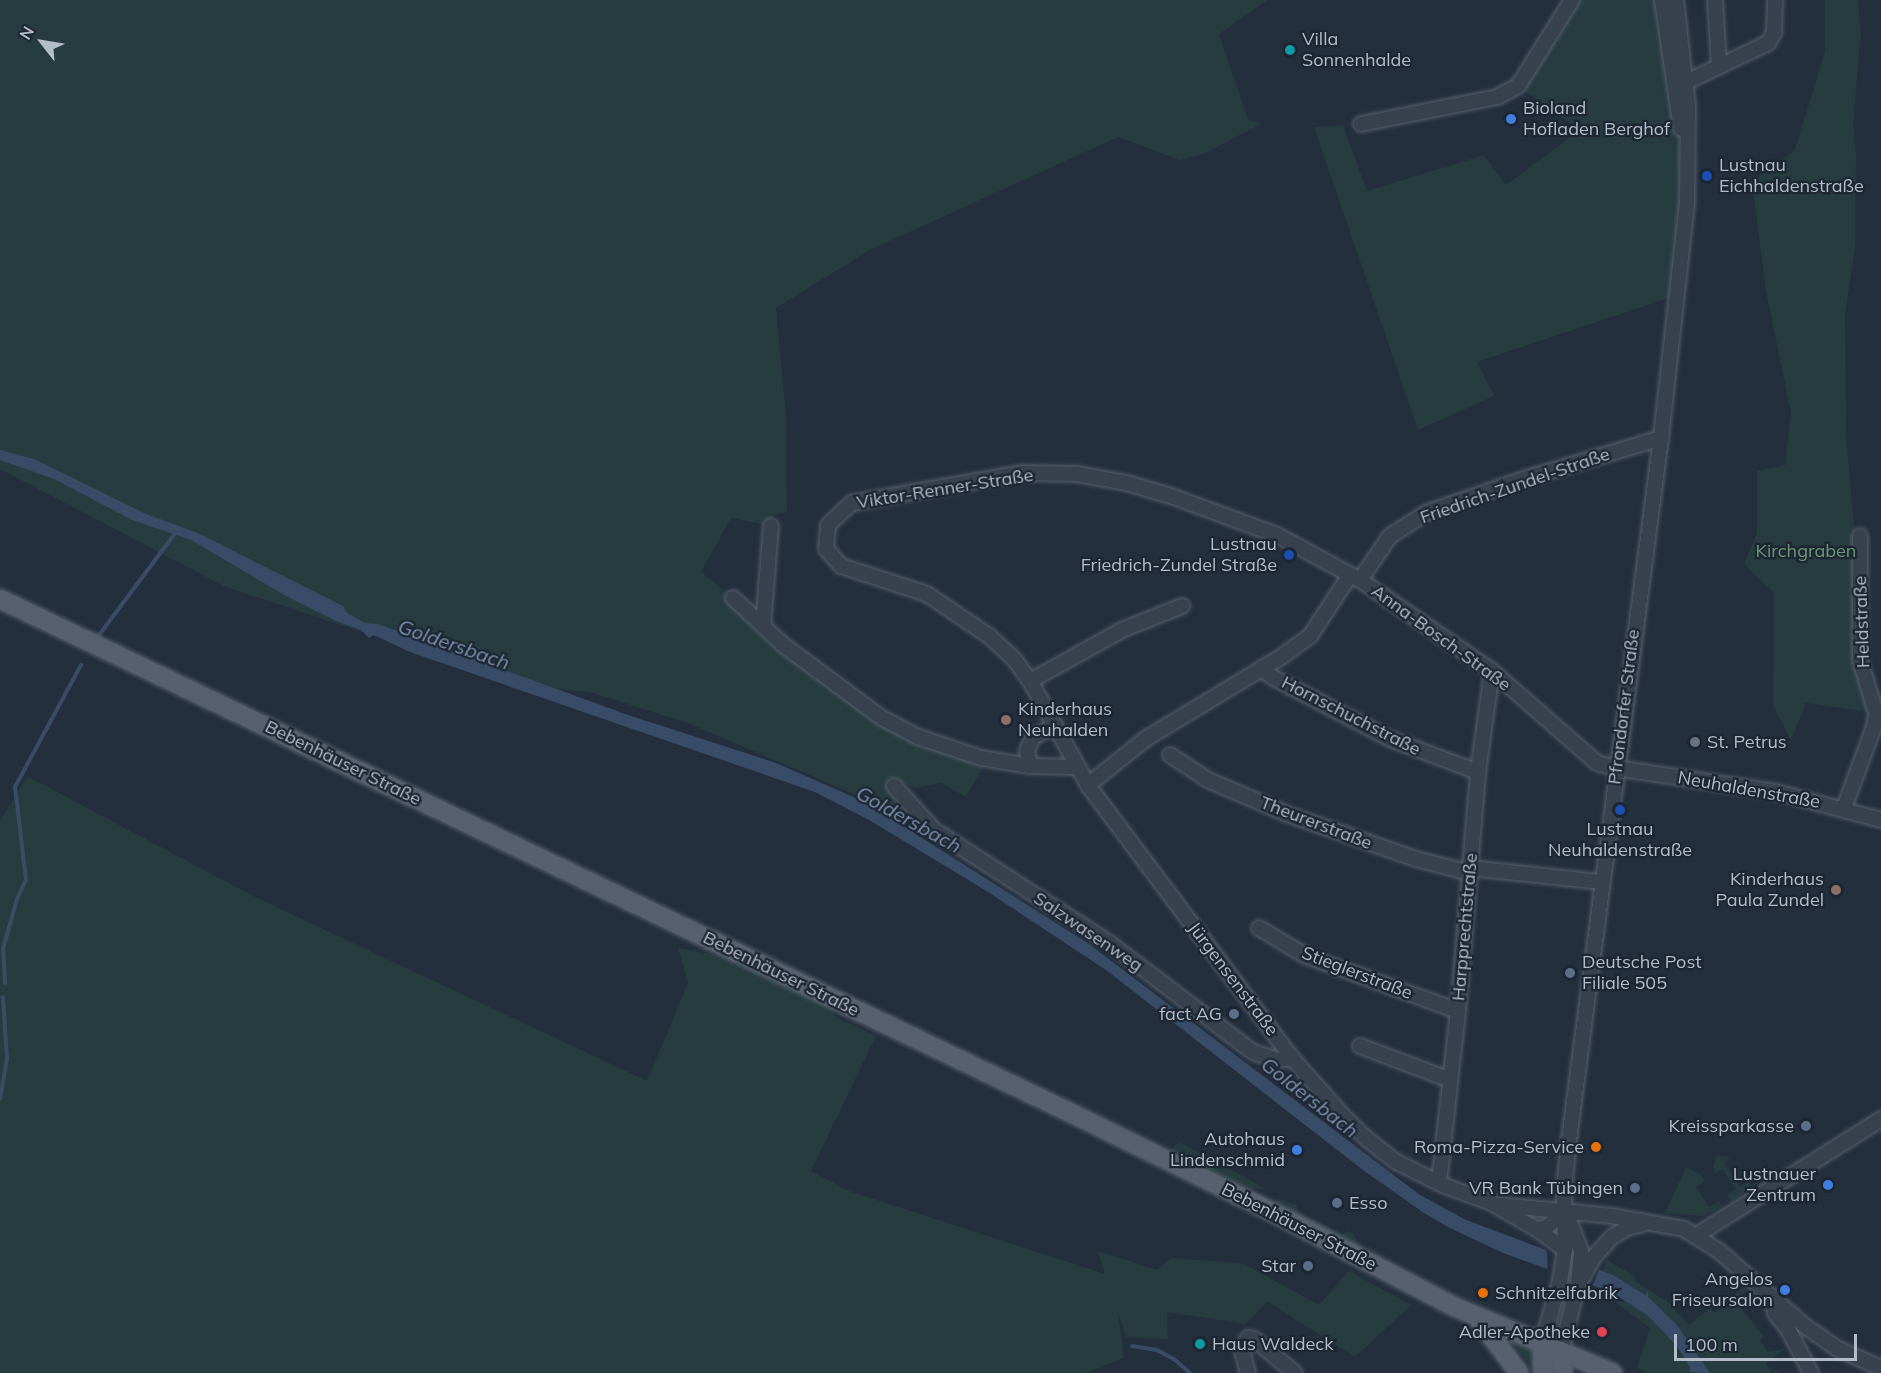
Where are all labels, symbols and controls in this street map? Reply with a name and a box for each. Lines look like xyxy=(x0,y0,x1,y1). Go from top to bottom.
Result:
north arrow xyxy=(12,12,72,72)
text: N xyxy=(15,22,38,43)
place label: Villa Sonnenhalde xyxy=(1302,29,1411,72)
marker: Villa Sonnenhalde xyxy=(1283,43,1297,57)
place label: Bioland Hofladen Berghof xyxy=(1523,98,1670,140)
marker: Bioland Hofladen Berghof xyxy=(1504,112,1518,126)
place label: Lustnau Eichhaldenstraße xyxy=(1719,155,1864,198)
marker: Lustnau Eichhaldenstraße xyxy=(1700,169,1714,183)
street label: Friedrich-Zundel-Straße xyxy=(1417,443,1613,529)
street label: Viktor-Renner-Straße xyxy=(855,464,1035,514)
place label: Lustnau Friedrich-Zundel Straße xyxy=(1081,534,1277,576)
park label: Kirchgraben xyxy=(1756,540,1856,562)
marker: Lustnau Friedrich-Zundel Straße xyxy=(1282,548,1296,562)
street label: Heldstraße xyxy=(1850,576,1874,668)
street label: Anna-Bosch-Straße xyxy=(1367,580,1515,696)
water label: Goldersbach xyxy=(395,614,513,674)
street label: Pfrondorfer Straße xyxy=(1604,628,1644,786)
street label: Hornschuchstraße xyxy=(1278,672,1424,760)
place label: Kinderhaus Neuhalden xyxy=(1018,699,1112,742)
marker: Kinderhaus Neuhalden xyxy=(999,713,1013,727)
street label: Bebenhäuser Straße xyxy=(262,716,424,810)
place label: St. Petrus xyxy=(1707,731,1787,753)
marker: St. Petrus xyxy=(1688,735,1702,749)
street label: Neuhaldenstraße xyxy=(1676,767,1822,813)
water label: Goldersbach xyxy=(852,780,966,858)
street label: Theurerstraße xyxy=(1257,792,1375,854)
marker: Lustnau Neuhaldenstraße xyxy=(1613,803,1627,817)
place label: Lustnau Neuhaldenstraße xyxy=(1548,819,1692,862)
street label: Harpprechtstraße xyxy=(1448,852,1482,1002)
place label: Kinderhaus Paula Zundel xyxy=(1715,869,1824,912)
marker: Kinderhaus Paula Zundel xyxy=(1829,883,1843,897)
street label: Salzwasenweg xyxy=(1029,888,1147,976)
street label: Jürgensenstraße xyxy=(1183,918,1283,1040)
street label: Bebenhäuser Straße xyxy=(700,927,862,1021)
street label: Stieglerstraße xyxy=(1299,942,1415,1004)
place label: Deutsche Post Filiale 505 xyxy=(1582,952,1702,994)
marker: Deutsche Post Filiale 505 xyxy=(1563,966,1577,980)
place label: fact AG xyxy=(1159,1003,1222,1025)
marker: fact AG xyxy=(1227,1007,1241,1021)
water label: Goldersbach xyxy=(1257,1052,1363,1142)
place label: Kreissparkasse xyxy=(1668,1115,1794,1137)
marker: Kreissparkasse xyxy=(1799,1119,1813,1133)
place label: Autohaus Lindenschmid xyxy=(1170,1129,1285,1172)
place label: Roma-Pizza-Service xyxy=(1414,1136,1584,1158)
marker: Roma-Pizza-Service xyxy=(1589,1140,1603,1154)
marker: Autohaus Lindenschmid xyxy=(1290,1143,1304,1157)
place label: Lustnauer Zentrum xyxy=(1733,1164,1816,1206)
place label: VR Bank Tübingen xyxy=(1469,1177,1623,1199)
marker: Lustnauer Zentrum xyxy=(1821,1178,1835,1192)
street label: Bebenhäuser Straße xyxy=(1218,1179,1380,1275)
marker: VR Bank Tübingen xyxy=(1628,1181,1642,1195)
place label: Esso xyxy=(1349,1192,1388,1214)
marker: Esso xyxy=(1330,1196,1344,1210)
place label: Star xyxy=(1261,1255,1296,1277)
marker: Star xyxy=(1301,1259,1315,1273)
place label: Angelos Friseursalon xyxy=(1672,1269,1773,1312)
place label: Schnitzelfabrik xyxy=(1495,1282,1618,1304)
marker: Angelos Friseursalon xyxy=(1778,1283,1792,1297)
marker: Schnitzelfabrik xyxy=(1476,1286,1490,1300)
place label: Adler-Apotheke xyxy=(1459,1321,1590,1343)
scale bar xyxy=(1677,1322,1860,1360)
marker: Adler-Apotheke xyxy=(1595,1325,1609,1339)
place label: Haus Waldeck xyxy=(1212,1333,1333,1355)
text: 100 m xyxy=(1685,1333,1738,1356)
marker: Haus Waldeck xyxy=(1193,1337,1207,1351)

